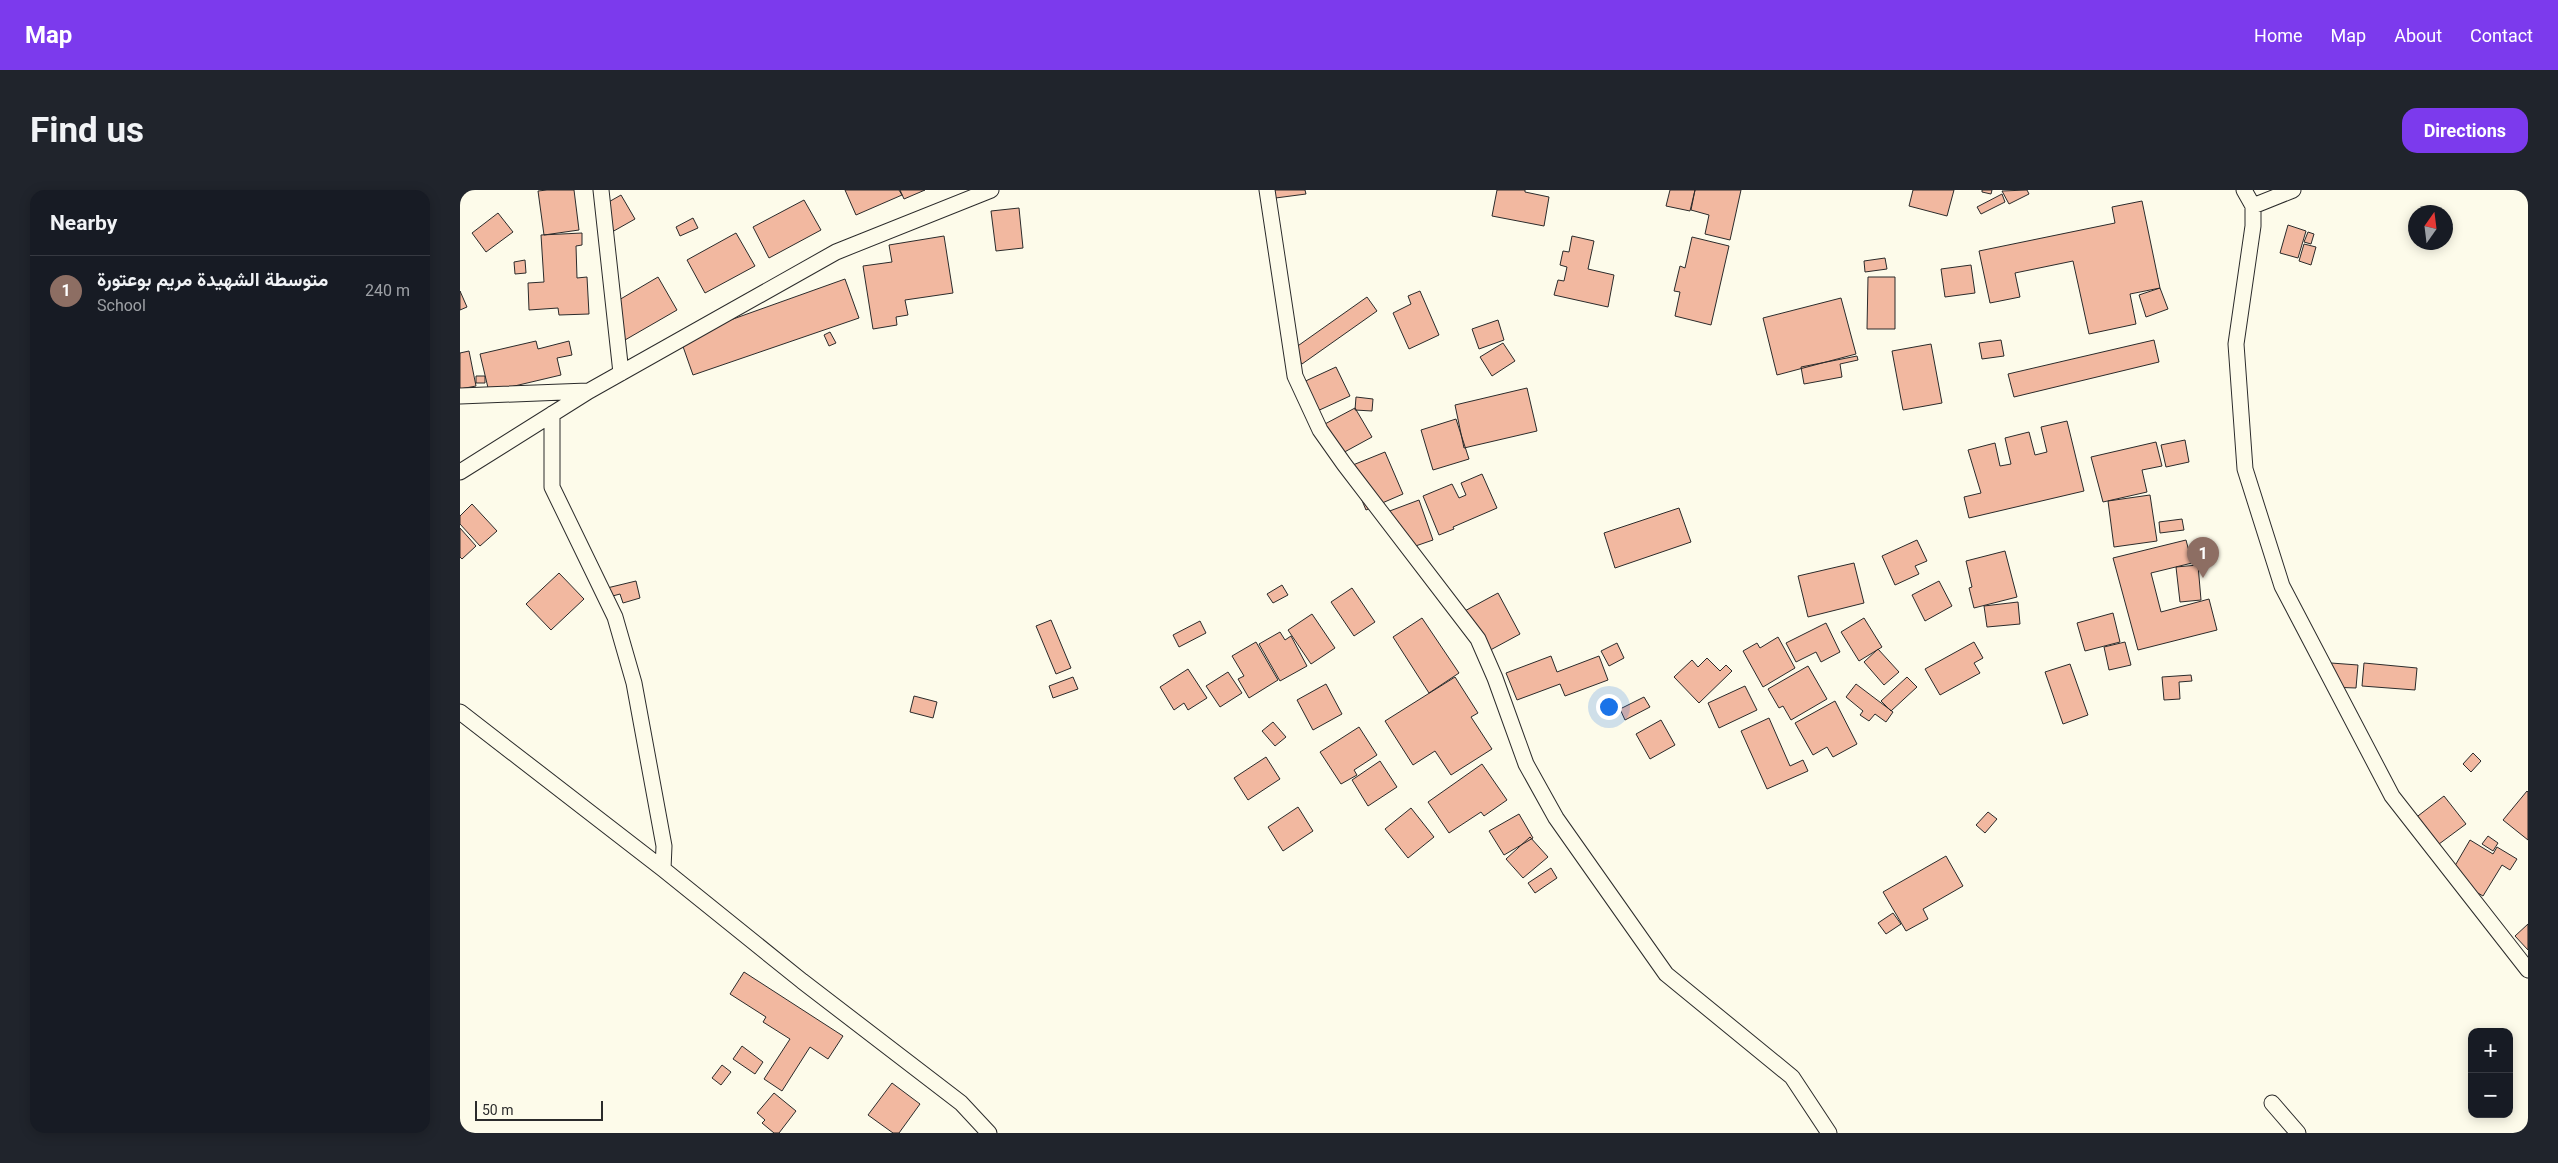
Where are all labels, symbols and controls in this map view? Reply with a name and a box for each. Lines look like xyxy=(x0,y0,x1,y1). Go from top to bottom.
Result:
text: Map xyxy=(25,21,72,49)
text: Home xyxy=(2254,25,2303,46)
text: Map xyxy=(2331,25,2366,46)
text: About xyxy=(2394,25,2442,46)
text: Contact xyxy=(2470,25,2533,46)
button: Directions xyxy=(2402,108,2528,153)
text: Find us xyxy=(30,110,144,151)
north arrow xyxy=(2408,205,2453,250)
text: Nearby xyxy=(50,211,117,235)
text: متوسطة الشهيدة مريم بوعتورة xyxy=(97,268,328,291)
text: 1 xyxy=(61,281,71,300)
text: 240 m xyxy=(365,281,410,300)
text: School xyxy=(97,296,146,315)
pin: 1 xyxy=(2187,537,2219,578)
your location xyxy=(1596,694,1622,720)
map controls xyxy=(2468,1028,2513,1118)
button: + xyxy=(2468,1028,2513,1073)
button: − xyxy=(2468,1073,2513,1118)
scale bar xyxy=(475,1098,602,1121)
text: 50 m xyxy=(482,1102,514,1118)

